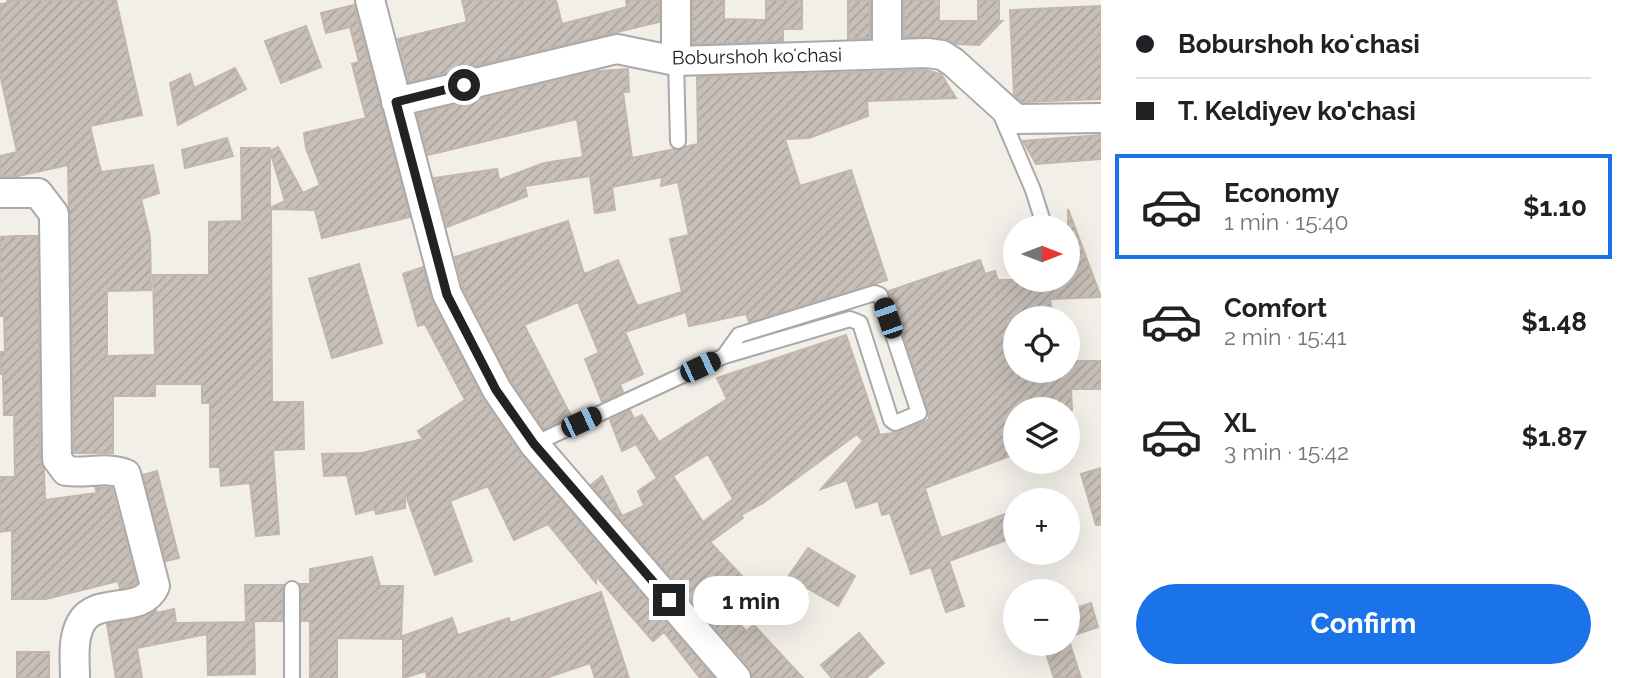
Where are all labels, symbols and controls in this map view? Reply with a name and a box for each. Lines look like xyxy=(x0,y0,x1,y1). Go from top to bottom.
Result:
text: Boburshoh koʻchasi xyxy=(1178,29,1420,59)
street label: Boburshoh koʻchasi xyxy=(672,44,842,68)
route start xyxy=(448,69,480,101)
text: T. Keldiyev ko'chasi xyxy=(1178,96,1416,126)
icon: car xyxy=(1140,175,1203,238)
text: Economy xyxy=(1224,178,1339,208)
text: $1.10 xyxy=(1523,192,1587,222)
text: 1 min · 15:40 xyxy=(1224,208,1349,235)
north arrow xyxy=(1003,215,1080,292)
map controls xyxy=(1003,215,1080,656)
icon: car xyxy=(1140,290,1203,353)
text: Comfort xyxy=(1224,293,1327,323)
car xyxy=(872,295,905,341)
button: locate xyxy=(1003,306,1080,383)
text: $1.48 xyxy=(1521,307,1587,337)
text: 2 min · 15:41 xyxy=(1224,323,1347,350)
car xyxy=(677,349,724,385)
button: layers xyxy=(1003,397,1080,474)
car xyxy=(558,404,605,440)
icon: car xyxy=(1140,405,1203,468)
text: XL xyxy=(1224,408,1256,438)
text: $1.87 xyxy=(1522,422,1587,452)
text: 3 min · 15:42 xyxy=(1224,438,1349,465)
button: + xyxy=(1003,488,1080,565)
callout: 1 min xyxy=(694,576,809,624)
button: − xyxy=(1003,579,1080,656)
route end xyxy=(653,584,685,616)
button: Confirm xyxy=(1136,584,1591,664)
text: 1 min xyxy=(722,587,780,614)

